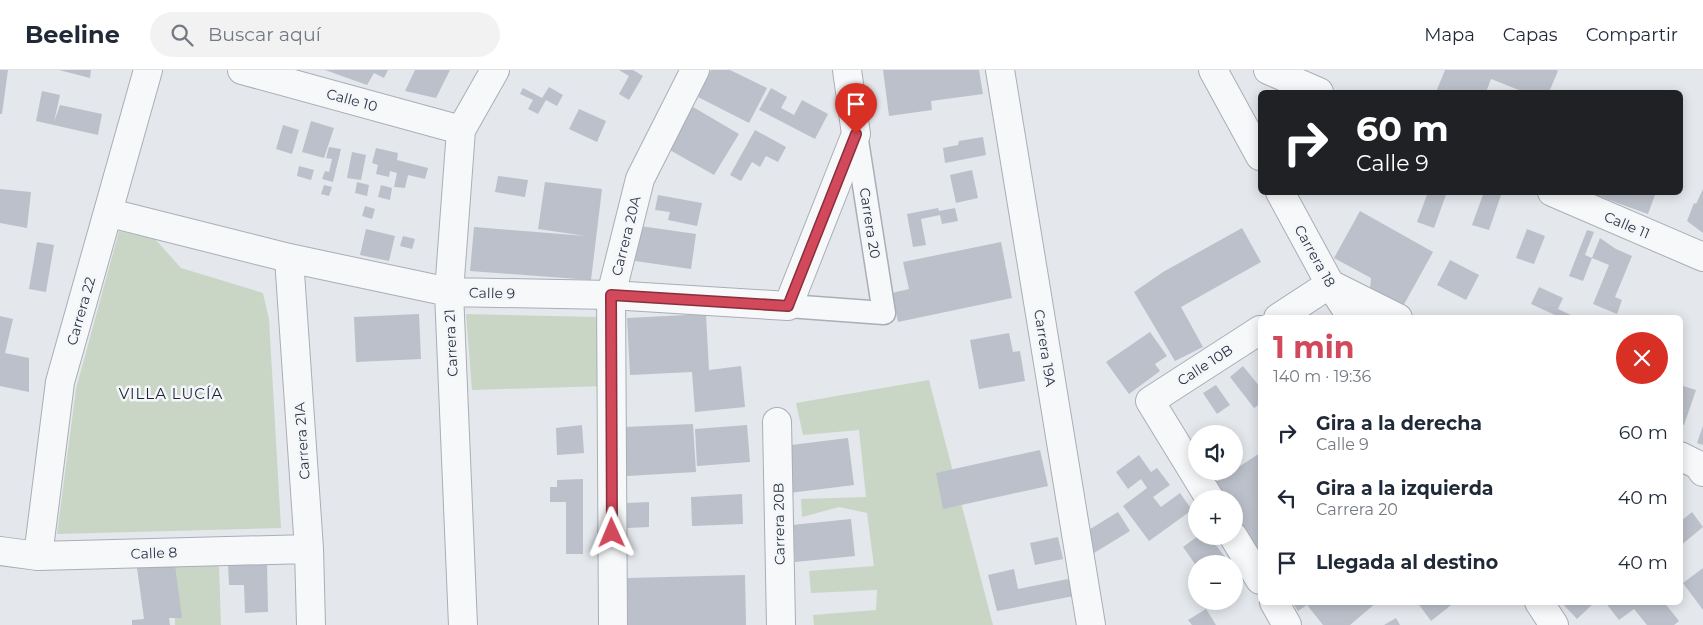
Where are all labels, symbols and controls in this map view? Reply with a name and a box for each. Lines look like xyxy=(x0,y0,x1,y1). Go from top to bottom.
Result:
search box xyxy=(150,12,500,57)
text: Beeline xyxy=(25,20,120,49)
icon: search xyxy=(168,21,196,49)
text: Buscar aquí xyxy=(208,23,321,46)
text: Mapa xyxy=(1424,24,1475,46)
text: Capas xyxy=(1503,24,1558,46)
text: Compartir xyxy=(1586,24,1678,46)
pin xyxy=(835,83,877,134)
street label: Calle 10 xyxy=(325,85,379,115)
icon: arrive xyxy=(842,90,870,118)
text: 60 m xyxy=(1356,107,1449,150)
icon: right xyxy=(1273,110,1338,175)
text: Calle 9 xyxy=(1356,150,1429,177)
street label: Carrera 20 xyxy=(856,186,884,260)
street label: Carrera 20A xyxy=(607,193,645,278)
street label: Calle 11 xyxy=(1601,207,1653,243)
street label: Carrera 18 xyxy=(1291,222,1339,290)
street label: Carrera 22 xyxy=(63,275,99,347)
street label: Calle 9 xyxy=(469,284,515,302)
street label: Carrera 19A xyxy=(1030,308,1060,389)
street label: Carrera 21 xyxy=(440,309,462,377)
text: 1 min xyxy=(1273,329,1354,366)
button: close xyxy=(1616,332,1668,384)
street label: Calle 10B xyxy=(1174,340,1236,390)
text: 140 m · 19:36 xyxy=(1273,367,1371,386)
district label: VILLA LUCÍA xyxy=(119,384,223,403)
street label: Carrera 21A xyxy=(290,401,314,480)
text: Gira a la derecha xyxy=(1316,412,1482,435)
icon: right xyxy=(1273,419,1301,447)
text: 60 m xyxy=(1619,421,1668,444)
map controls xyxy=(1188,425,1243,610)
button: sound xyxy=(1188,425,1243,480)
text: Calle 9 xyxy=(1316,435,1369,454)
text: Gira a la izquierda xyxy=(1316,477,1494,500)
street label: Carrera 20B xyxy=(769,483,789,565)
icon: left xyxy=(1273,484,1301,512)
text: 40 m xyxy=(1618,486,1668,509)
button: + xyxy=(1188,490,1243,545)
text: Carrera 20 xyxy=(1316,500,1398,519)
position arrow xyxy=(585,506,637,558)
street label: Calle 8 xyxy=(130,543,178,563)
icon: arrive xyxy=(1273,549,1301,577)
text: Llegada al destino xyxy=(1316,551,1498,574)
text: 40 m xyxy=(1618,551,1668,574)
button: − xyxy=(1188,555,1243,610)

